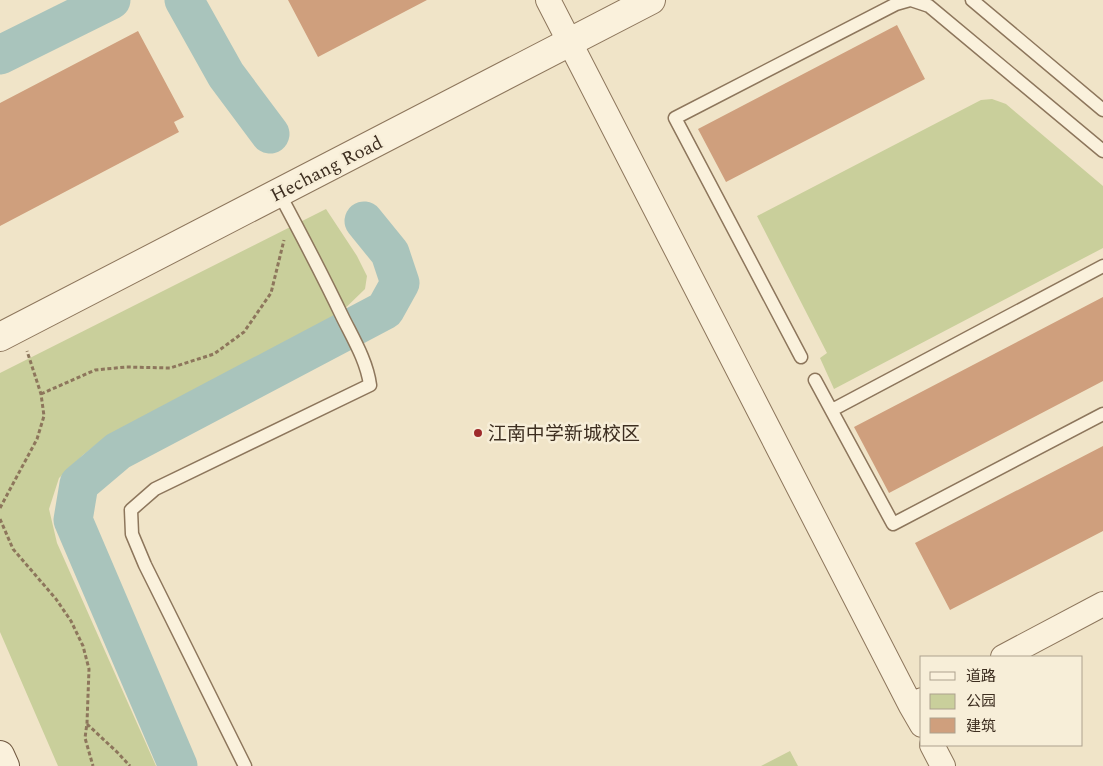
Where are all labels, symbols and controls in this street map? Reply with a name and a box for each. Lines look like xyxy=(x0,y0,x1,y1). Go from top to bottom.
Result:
street label: Hechang Road xyxy=(265,129,388,210)
place label: 江南中学新城校区 xyxy=(488,420,640,449)
marker: 江南中学新城校区 xyxy=(472,427,484,439)
legend xyxy=(920,656,1083,746)
text: 道路 xyxy=(966,665,996,688)
text: 公园 xyxy=(966,690,996,713)
text: 建筑 xyxy=(966,715,996,738)

